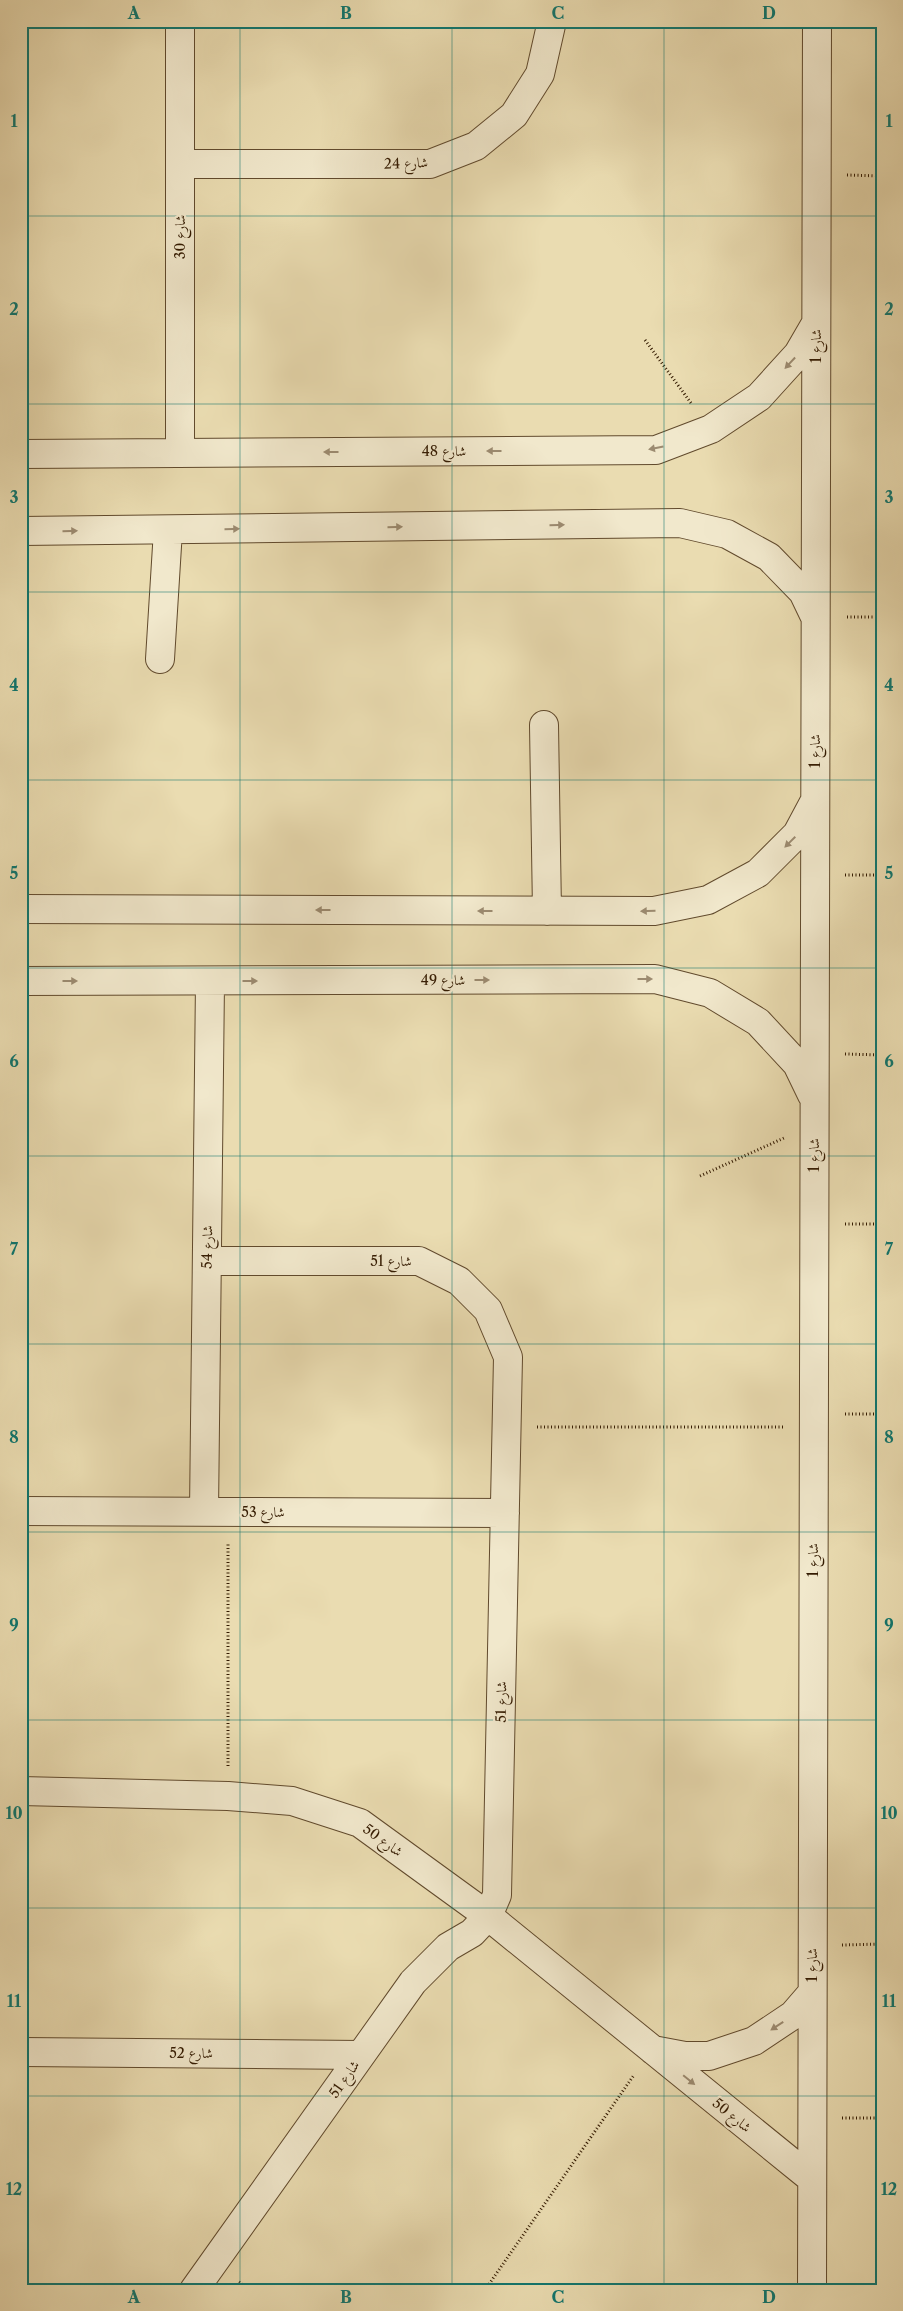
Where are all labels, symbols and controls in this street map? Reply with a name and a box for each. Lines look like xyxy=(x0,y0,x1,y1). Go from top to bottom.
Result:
text: A xyxy=(127,3,141,23)
text: B xyxy=(340,3,352,23)
text: C xyxy=(552,3,564,23)
text: D xyxy=(762,3,776,23)
text: 1 xyxy=(10,111,18,131)
text: 1 xyxy=(885,111,893,131)
street label: شارع 24 xyxy=(384,153,429,176)
street label: شارع 30 xyxy=(171,215,192,259)
text: 2 xyxy=(9,299,19,319)
text: 2 xyxy=(884,299,894,319)
street label: شارع 1 xyxy=(807,329,828,363)
one-way arrow xyxy=(784,356,796,368)
street label: شارع 48 xyxy=(422,442,466,463)
one-way arrow xyxy=(647,445,663,453)
one-way arrow xyxy=(485,447,501,455)
one-way arrow xyxy=(323,448,339,456)
text: 3 xyxy=(9,487,19,507)
text: 3 xyxy=(884,487,894,507)
one-way arrow xyxy=(550,521,566,529)
one-way arrow xyxy=(387,523,403,531)
one-way arrow xyxy=(225,525,241,533)
one-way arrow xyxy=(62,527,78,535)
text: 4 xyxy=(9,675,19,695)
text: 4 xyxy=(884,675,894,695)
street label: شارع 1 xyxy=(806,734,827,768)
one-way arrow xyxy=(784,835,796,847)
text: 5 xyxy=(10,863,19,883)
text: 5 xyxy=(885,863,894,883)
one-way arrow xyxy=(315,906,331,914)
one-way arrow xyxy=(477,907,493,915)
one-way arrow xyxy=(640,907,656,915)
street label: شارع 49 xyxy=(421,971,465,992)
one-way arrow xyxy=(637,975,653,983)
one-way arrow xyxy=(475,976,491,984)
one-way arrow xyxy=(62,977,78,985)
one-way arrow xyxy=(242,977,258,985)
text: 6 xyxy=(9,1051,19,1071)
text: 6 xyxy=(884,1051,894,1071)
street label: شارع 1 xyxy=(805,1138,826,1172)
street label: شارع 54 xyxy=(198,1225,219,1269)
text: 7 xyxy=(10,1239,19,1259)
text: 7 xyxy=(885,1239,894,1259)
street label: شارع 51 xyxy=(370,1252,412,1273)
text: 8 xyxy=(9,1427,19,1447)
text: 8 xyxy=(884,1427,894,1447)
street label: شارع 53 xyxy=(241,1503,285,1524)
street label: شارع 1 xyxy=(804,1543,825,1577)
text: 9 xyxy=(9,1615,19,1635)
text: 9 xyxy=(884,1615,894,1635)
street label: شارع 51 xyxy=(492,1681,513,1723)
text: 10 xyxy=(5,1803,23,1823)
text: 10 xyxy=(880,1803,898,1823)
street label: شارع 50 xyxy=(358,1820,406,1863)
street label: شارع 1 xyxy=(803,1948,824,1982)
text: 11 xyxy=(7,1991,22,2011)
text: 11 xyxy=(882,1991,897,2011)
one-way arrow xyxy=(771,2021,784,2030)
street label: شارع 52 xyxy=(169,2044,213,2065)
street label: شارع 51 xyxy=(325,2057,366,2103)
one-way arrow xyxy=(683,2075,696,2086)
street label: شارع 50 xyxy=(707,2094,755,2138)
text: 12 xyxy=(6,2179,22,2199)
text: 12 xyxy=(881,2179,897,2199)
text: A xyxy=(127,2287,141,2307)
text: B xyxy=(340,2287,352,2307)
text: C xyxy=(552,2287,564,2307)
text: D xyxy=(762,2287,776,2307)

